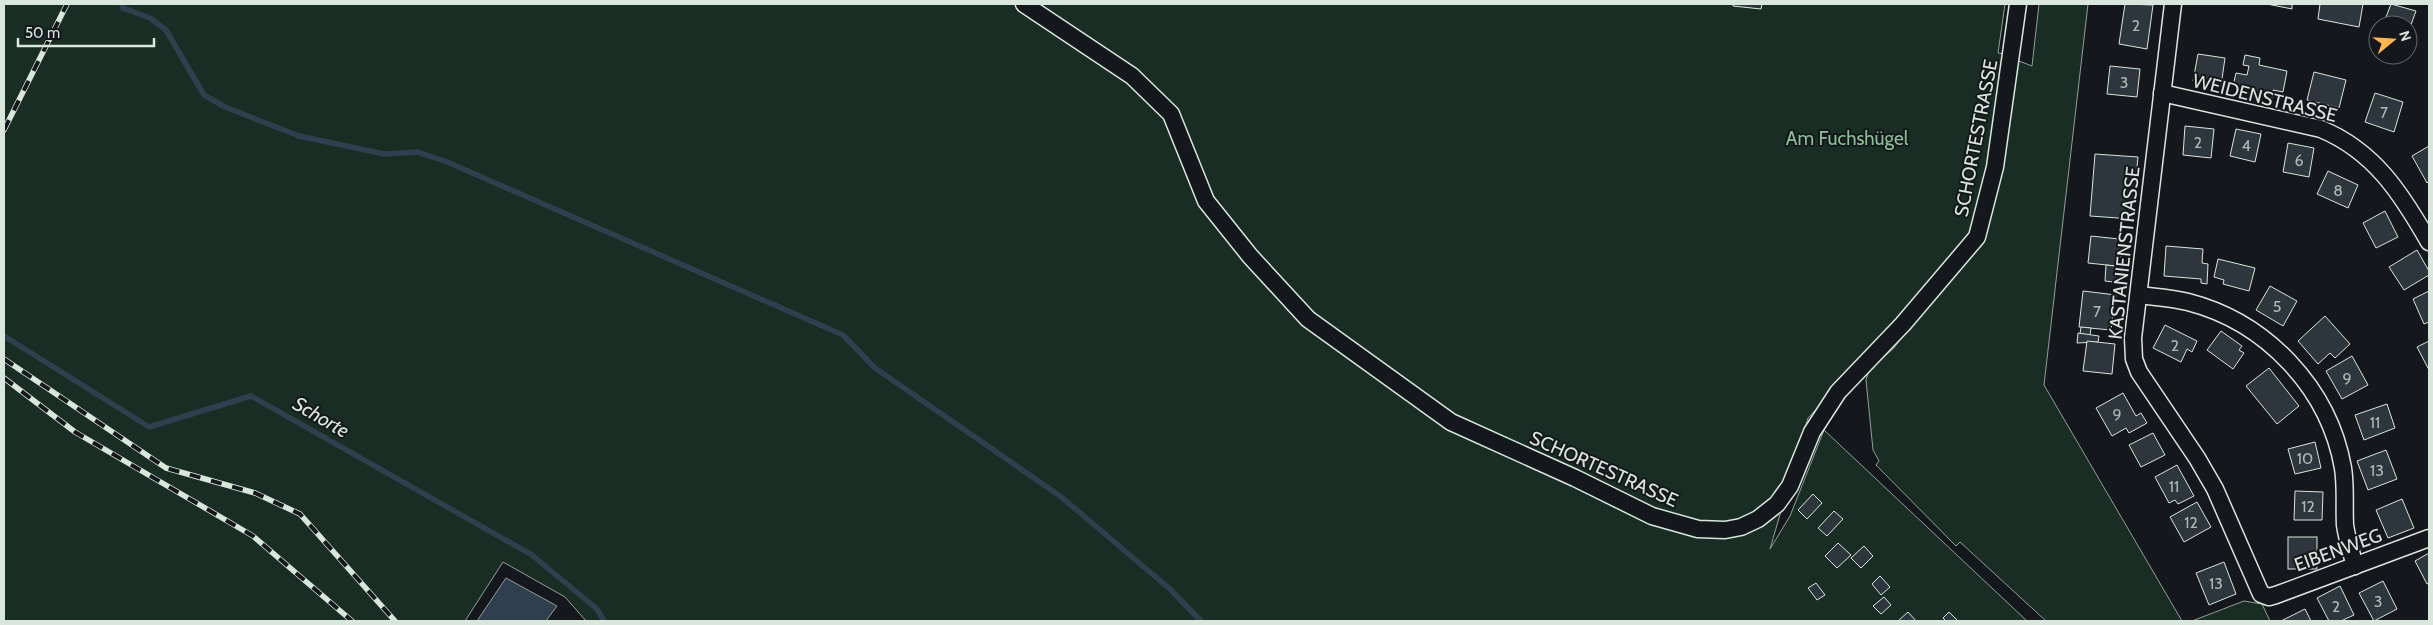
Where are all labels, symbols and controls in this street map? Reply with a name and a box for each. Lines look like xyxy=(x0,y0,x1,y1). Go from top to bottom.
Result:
scale bar xyxy=(18,15,154,47)
north arrow xyxy=(2368,15,2418,65)
house number: 2 xyxy=(2132,16,2140,35)
text: 50 m xyxy=(25,24,60,42)
text: N xyxy=(2395,28,2415,43)
street label: SCHORTESTRASSE xyxy=(1949,57,2003,219)
street label: WEIDENSTRASSE xyxy=(2190,69,2340,127)
house number: 3 xyxy=(2120,73,2128,92)
house number: 7 xyxy=(2380,103,2388,122)
park label: Am Fuchshügel xyxy=(1786,127,1909,150)
house number: 2 xyxy=(2194,133,2202,152)
house number: 4 xyxy=(2241,136,2251,155)
house number: 6 xyxy=(2294,151,2304,170)
street label: KASTANIENSTRASSE xyxy=(2103,165,2145,341)
house number: 8 xyxy=(2333,181,2343,200)
house number: 5 xyxy=(2273,297,2281,316)
house number: 7 xyxy=(2093,302,2101,321)
house number: 2 xyxy=(2171,336,2179,355)
house number: 9 xyxy=(2342,369,2352,388)
water label: Schorte xyxy=(289,391,353,443)
house number: 9 xyxy=(2112,405,2122,424)
house number: 11 xyxy=(2370,413,2380,432)
street label: SCHORTESTRASSE xyxy=(1526,426,1682,512)
house number: 10 xyxy=(2297,449,2313,468)
house number: 13 xyxy=(2370,461,2384,480)
house number: 11 xyxy=(2169,477,2179,496)
house number: 12 xyxy=(2301,497,2315,516)
house number: 12 xyxy=(2184,513,2198,532)
street label: EIBENWEG xyxy=(2291,524,2385,576)
house number: 13 xyxy=(2209,574,2223,593)
house number: 3 xyxy=(2374,592,2382,611)
house number: 2 xyxy=(2332,597,2340,616)

